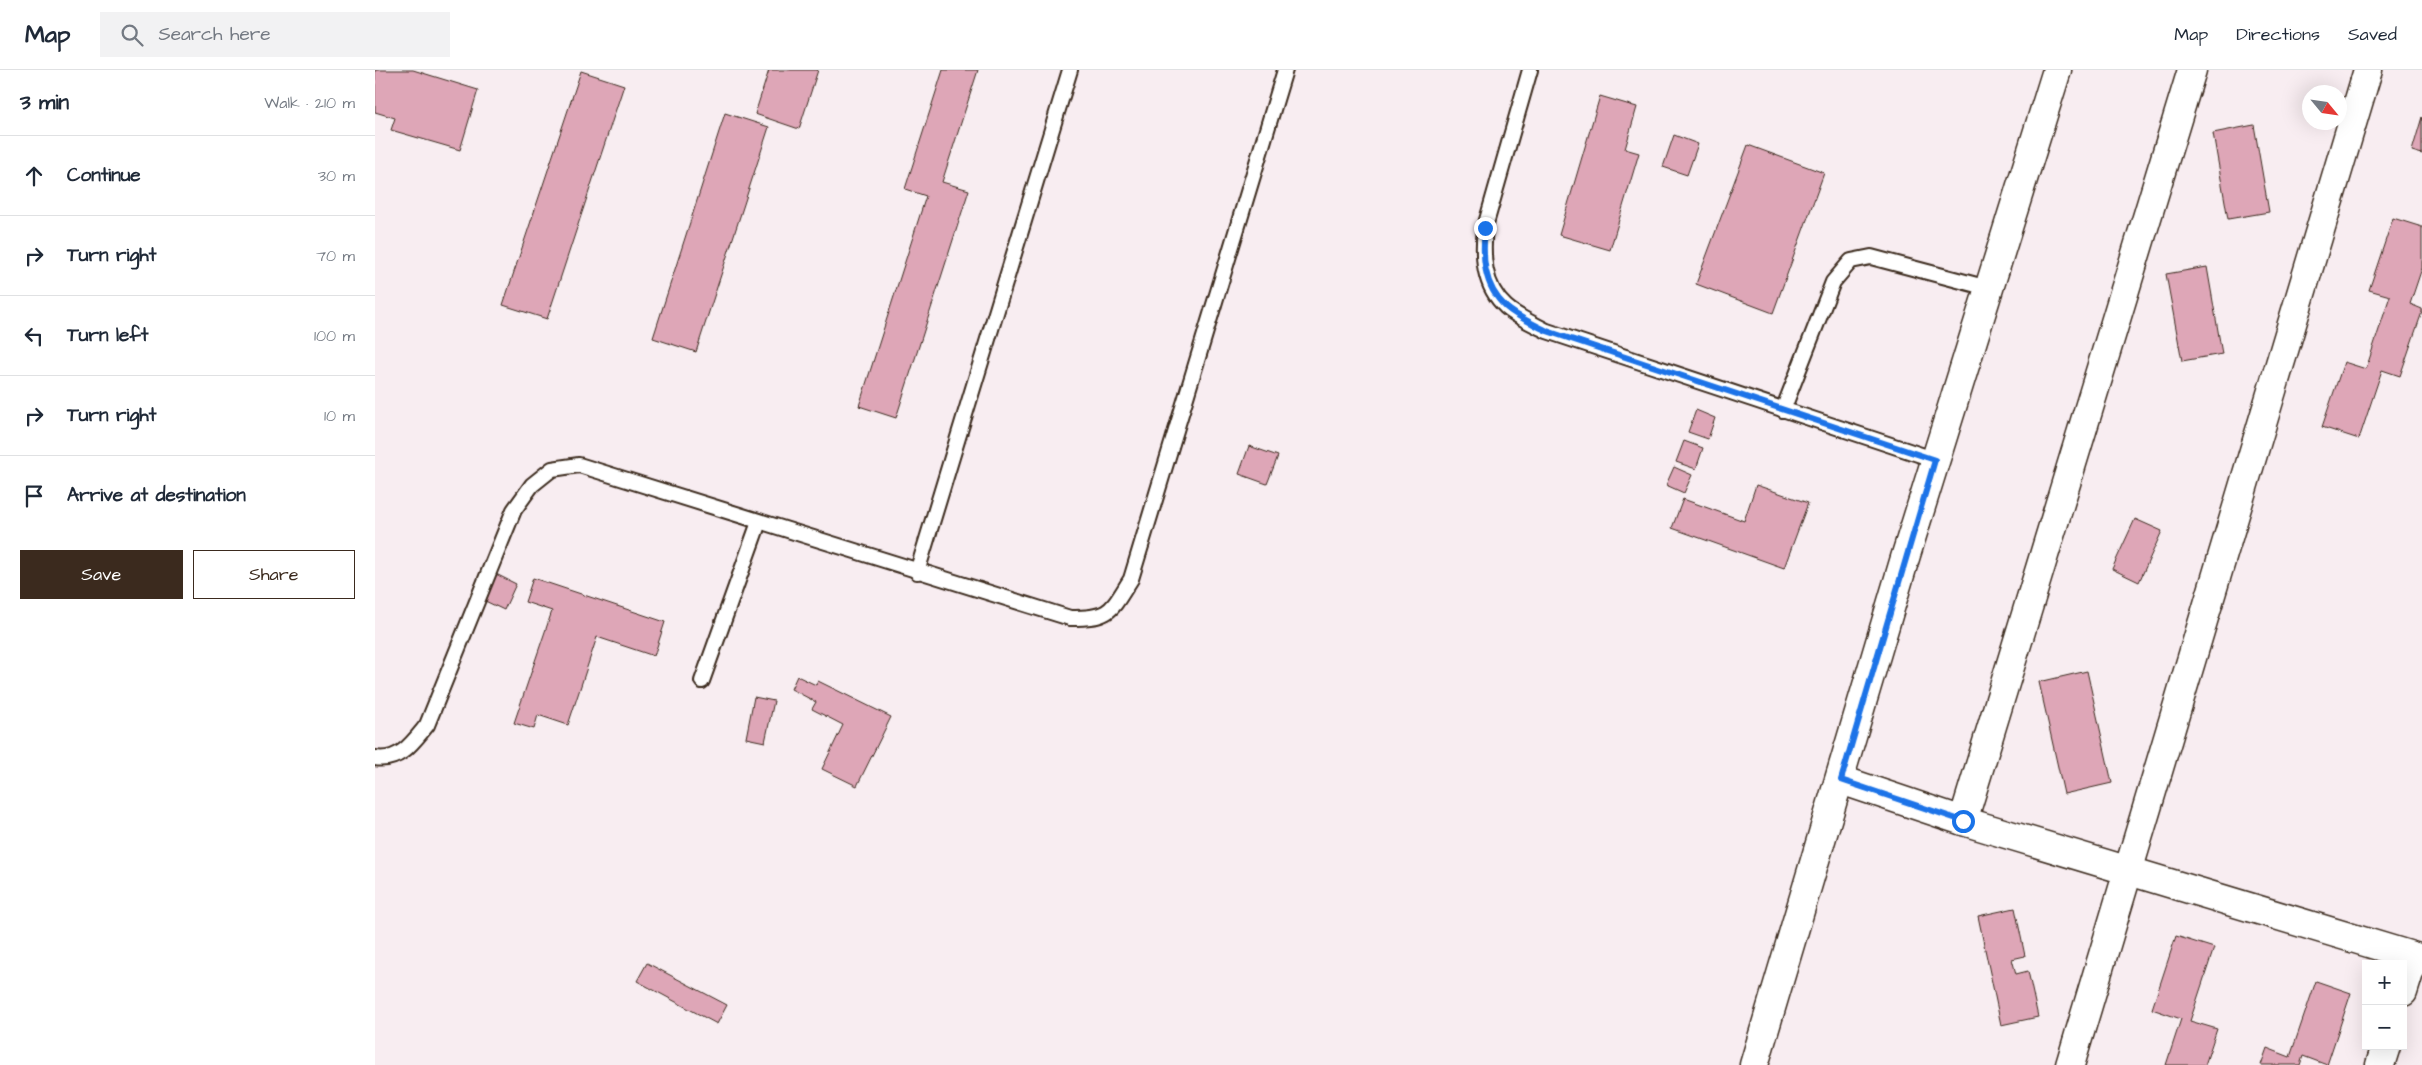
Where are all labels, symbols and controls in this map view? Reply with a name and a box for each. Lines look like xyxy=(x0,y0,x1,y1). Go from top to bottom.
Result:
search box xyxy=(100,12,450,57)
text: Map xyxy=(25,18,70,52)
icon: search xyxy=(118,21,146,49)
text: Search here xyxy=(158,21,271,48)
text: Map xyxy=(2174,22,2208,47)
text: Directions xyxy=(2236,22,2320,47)
text: Saved xyxy=(2348,22,2397,47)
north arrow xyxy=(2302,85,2347,130)
text: 3 min xyxy=(20,88,69,117)
text: Walk · 210 m xyxy=(264,92,355,114)
icon: ahead xyxy=(20,162,48,190)
text: Continue xyxy=(67,162,141,189)
text: 30 m xyxy=(318,165,355,187)
route end xyxy=(1474,217,1497,240)
icon: right xyxy=(20,242,48,270)
text: Turn right xyxy=(67,242,156,269)
text: 70 m xyxy=(316,245,355,267)
icon: left xyxy=(20,322,48,350)
text: Turn left xyxy=(67,322,148,349)
text: 100 m xyxy=(314,325,355,347)
icon: right xyxy=(20,402,48,430)
text: Turn right xyxy=(67,402,156,429)
text: 10 m xyxy=(324,405,355,427)
icon: arrive xyxy=(20,482,48,510)
text: Arrive at destination xyxy=(67,482,246,509)
button: Save xyxy=(20,550,183,599)
button: Share xyxy=(193,550,355,599)
route start xyxy=(1952,810,1975,833)
map controls xyxy=(2362,960,2407,1050)
button: + xyxy=(2362,960,2407,1005)
button: − xyxy=(2362,1005,2407,1050)

